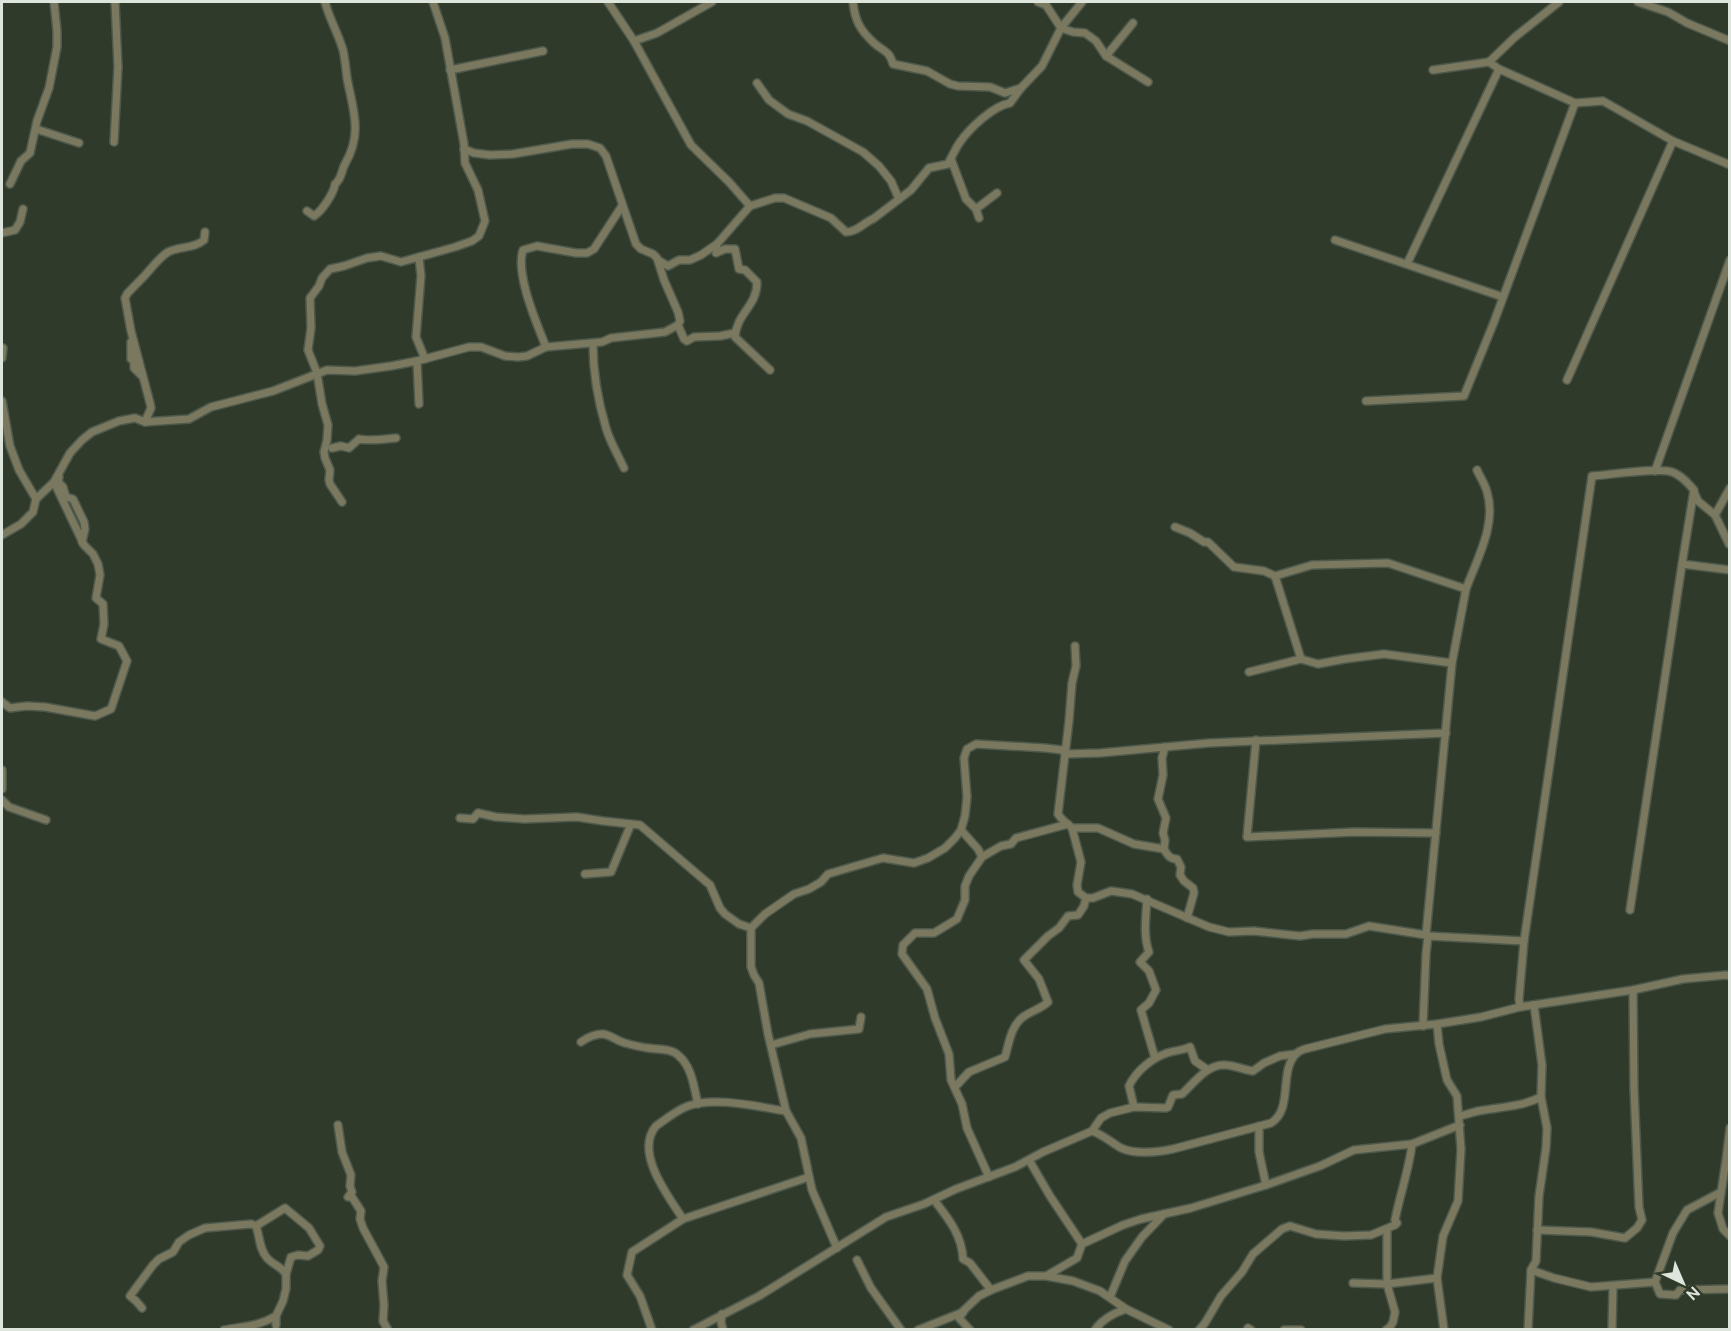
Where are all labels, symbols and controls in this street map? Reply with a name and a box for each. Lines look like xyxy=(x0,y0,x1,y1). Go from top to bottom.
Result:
north arrow xyxy=(1653,1253,1713,1313)
text: N xyxy=(1683,1283,1704,1304)

